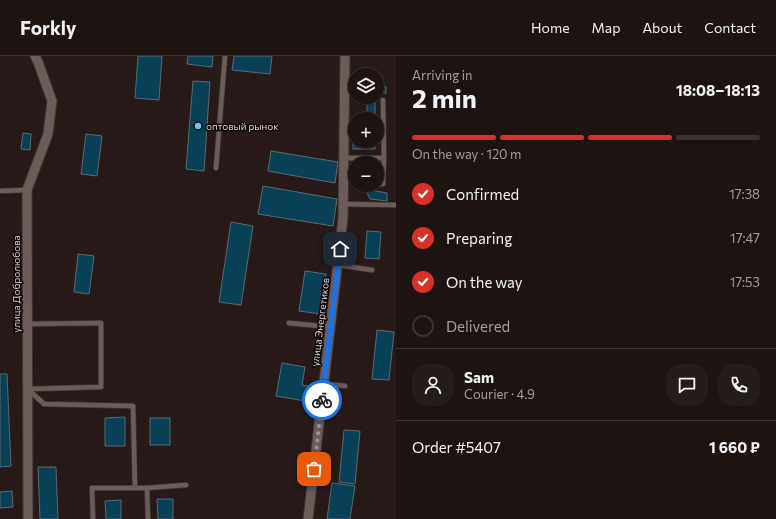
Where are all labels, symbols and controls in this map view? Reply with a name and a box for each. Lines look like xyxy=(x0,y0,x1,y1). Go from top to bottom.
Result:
text: Forkly xyxy=(20,16,76,39)
text: Home xyxy=(531,19,570,36)
text: Map xyxy=(592,19,620,36)
text: About xyxy=(642,19,682,36)
text: Contact xyxy=(704,19,756,36)
text: Arriving in xyxy=(412,67,472,83)
map controls xyxy=(348,68,384,192)
button: layers xyxy=(348,68,384,104)
text: 18:08–18:13 xyxy=(676,81,760,99)
text: 2 min xyxy=(412,82,477,113)
button: + xyxy=(348,112,384,148)
place label: оптовый рынок xyxy=(206,120,279,132)
marker: оптовый рынок xyxy=(193,121,203,131)
text: On the way · 120 m xyxy=(412,146,521,162)
button: − xyxy=(348,156,384,192)
icon: check xyxy=(412,183,434,205)
text: Confirmed xyxy=(446,185,519,203)
text: 17:38 xyxy=(729,186,760,202)
icon: check xyxy=(412,227,434,249)
text: Preparing xyxy=(446,229,512,247)
text: 17:47 xyxy=(730,230,760,246)
pin xyxy=(323,232,357,266)
street label: улица Добролюбова xyxy=(10,235,22,333)
icon: home xyxy=(329,238,351,260)
icon: check xyxy=(412,271,434,293)
text: On the way xyxy=(446,273,523,291)
text: 17:53 xyxy=(730,274,760,290)
street label: улица Энергетиков xyxy=(309,277,331,367)
text: Delivered xyxy=(446,317,510,335)
button: person xyxy=(412,364,454,406)
button: chat xyxy=(666,364,708,406)
button: phone xyxy=(718,364,760,406)
text: Sam xyxy=(464,368,494,386)
courier xyxy=(302,380,342,420)
text: Courier · 4.9 xyxy=(464,386,535,402)
icon: bike xyxy=(311,389,333,411)
text: Order #5407 xyxy=(412,438,501,456)
text: 1 660 ₽ xyxy=(709,438,760,456)
pin xyxy=(297,452,331,486)
icon: bag xyxy=(303,458,325,480)

